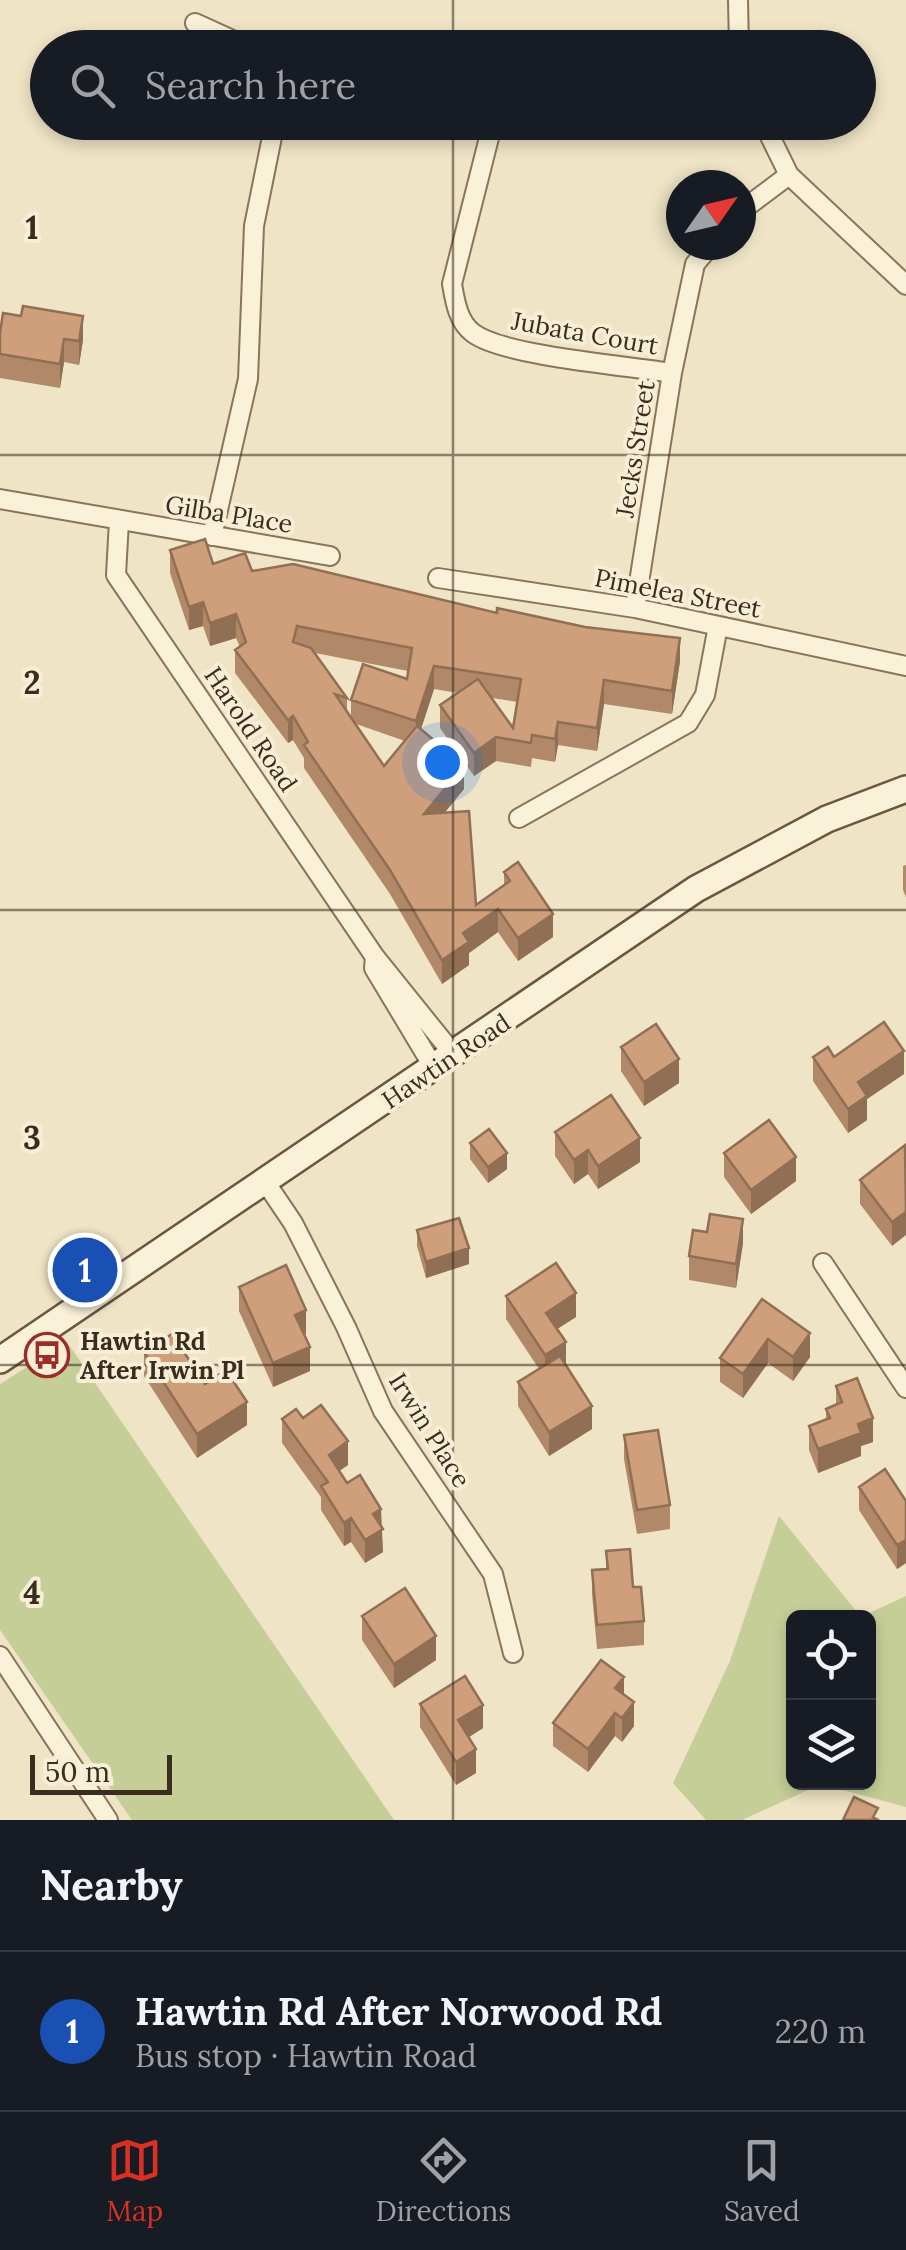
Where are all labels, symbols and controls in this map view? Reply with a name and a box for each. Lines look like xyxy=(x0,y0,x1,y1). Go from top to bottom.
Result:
search box xyxy=(30,30,876,140)
icon: search xyxy=(65,58,120,113)
text: Search here xyxy=(145,61,356,109)
north arrow xyxy=(666,170,756,260)
text: 1 xyxy=(26,207,39,248)
street label: Jubata Court xyxy=(508,304,661,362)
street label: Jecks Street xyxy=(608,378,662,521)
street label: Gilba Place xyxy=(163,488,295,540)
street label: Pimelea Street xyxy=(592,561,764,625)
street label: Harold Road xyxy=(198,660,304,798)
text: 2 xyxy=(23,662,41,703)
your location xyxy=(417,737,468,788)
street label: Hawtin Road xyxy=(376,1006,516,1116)
text: 3 xyxy=(23,1117,41,1158)
pin: 1 xyxy=(52,1232,118,1308)
place label: Hawtin Rd After Irwin Pl xyxy=(80,1325,245,1386)
bus stop icon: Hawtin Rd After Irwin Pl xyxy=(24,1332,70,1378)
street label: Irwin Place xyxy=(382,1367,478,1493)
text: 4 xyxy=(23,1572,41,1613)
map controls xyxy=(786,1610,876,1790)
button: locate xyxy=(786,1610,876,1700)
button: layers xyxy=(786,1700,876,1790)
scale bar xyxy=(30,1750,172,1794)
text: 50 m xyxy=(45,1754,110,1790)
text: Nearby xyxy=(40,1858,183,1912)
text: Hawtin Rd After Norwood Rd xyxy=(135,1987,662,2035)
text: 1 xyxy=(66,2011,79,2052)
text: 220 m xyxy=(775,2011,866,2052)
text: Bus stop · Hawtin Road xyxy=(135,2035,477,2076)
tab: Map xyxy=(106,2133,163,2229)
tab: Directions xyxy=(376,2133,511,2229)
tab: Saved xyxy=(724,2133,800,2229)

